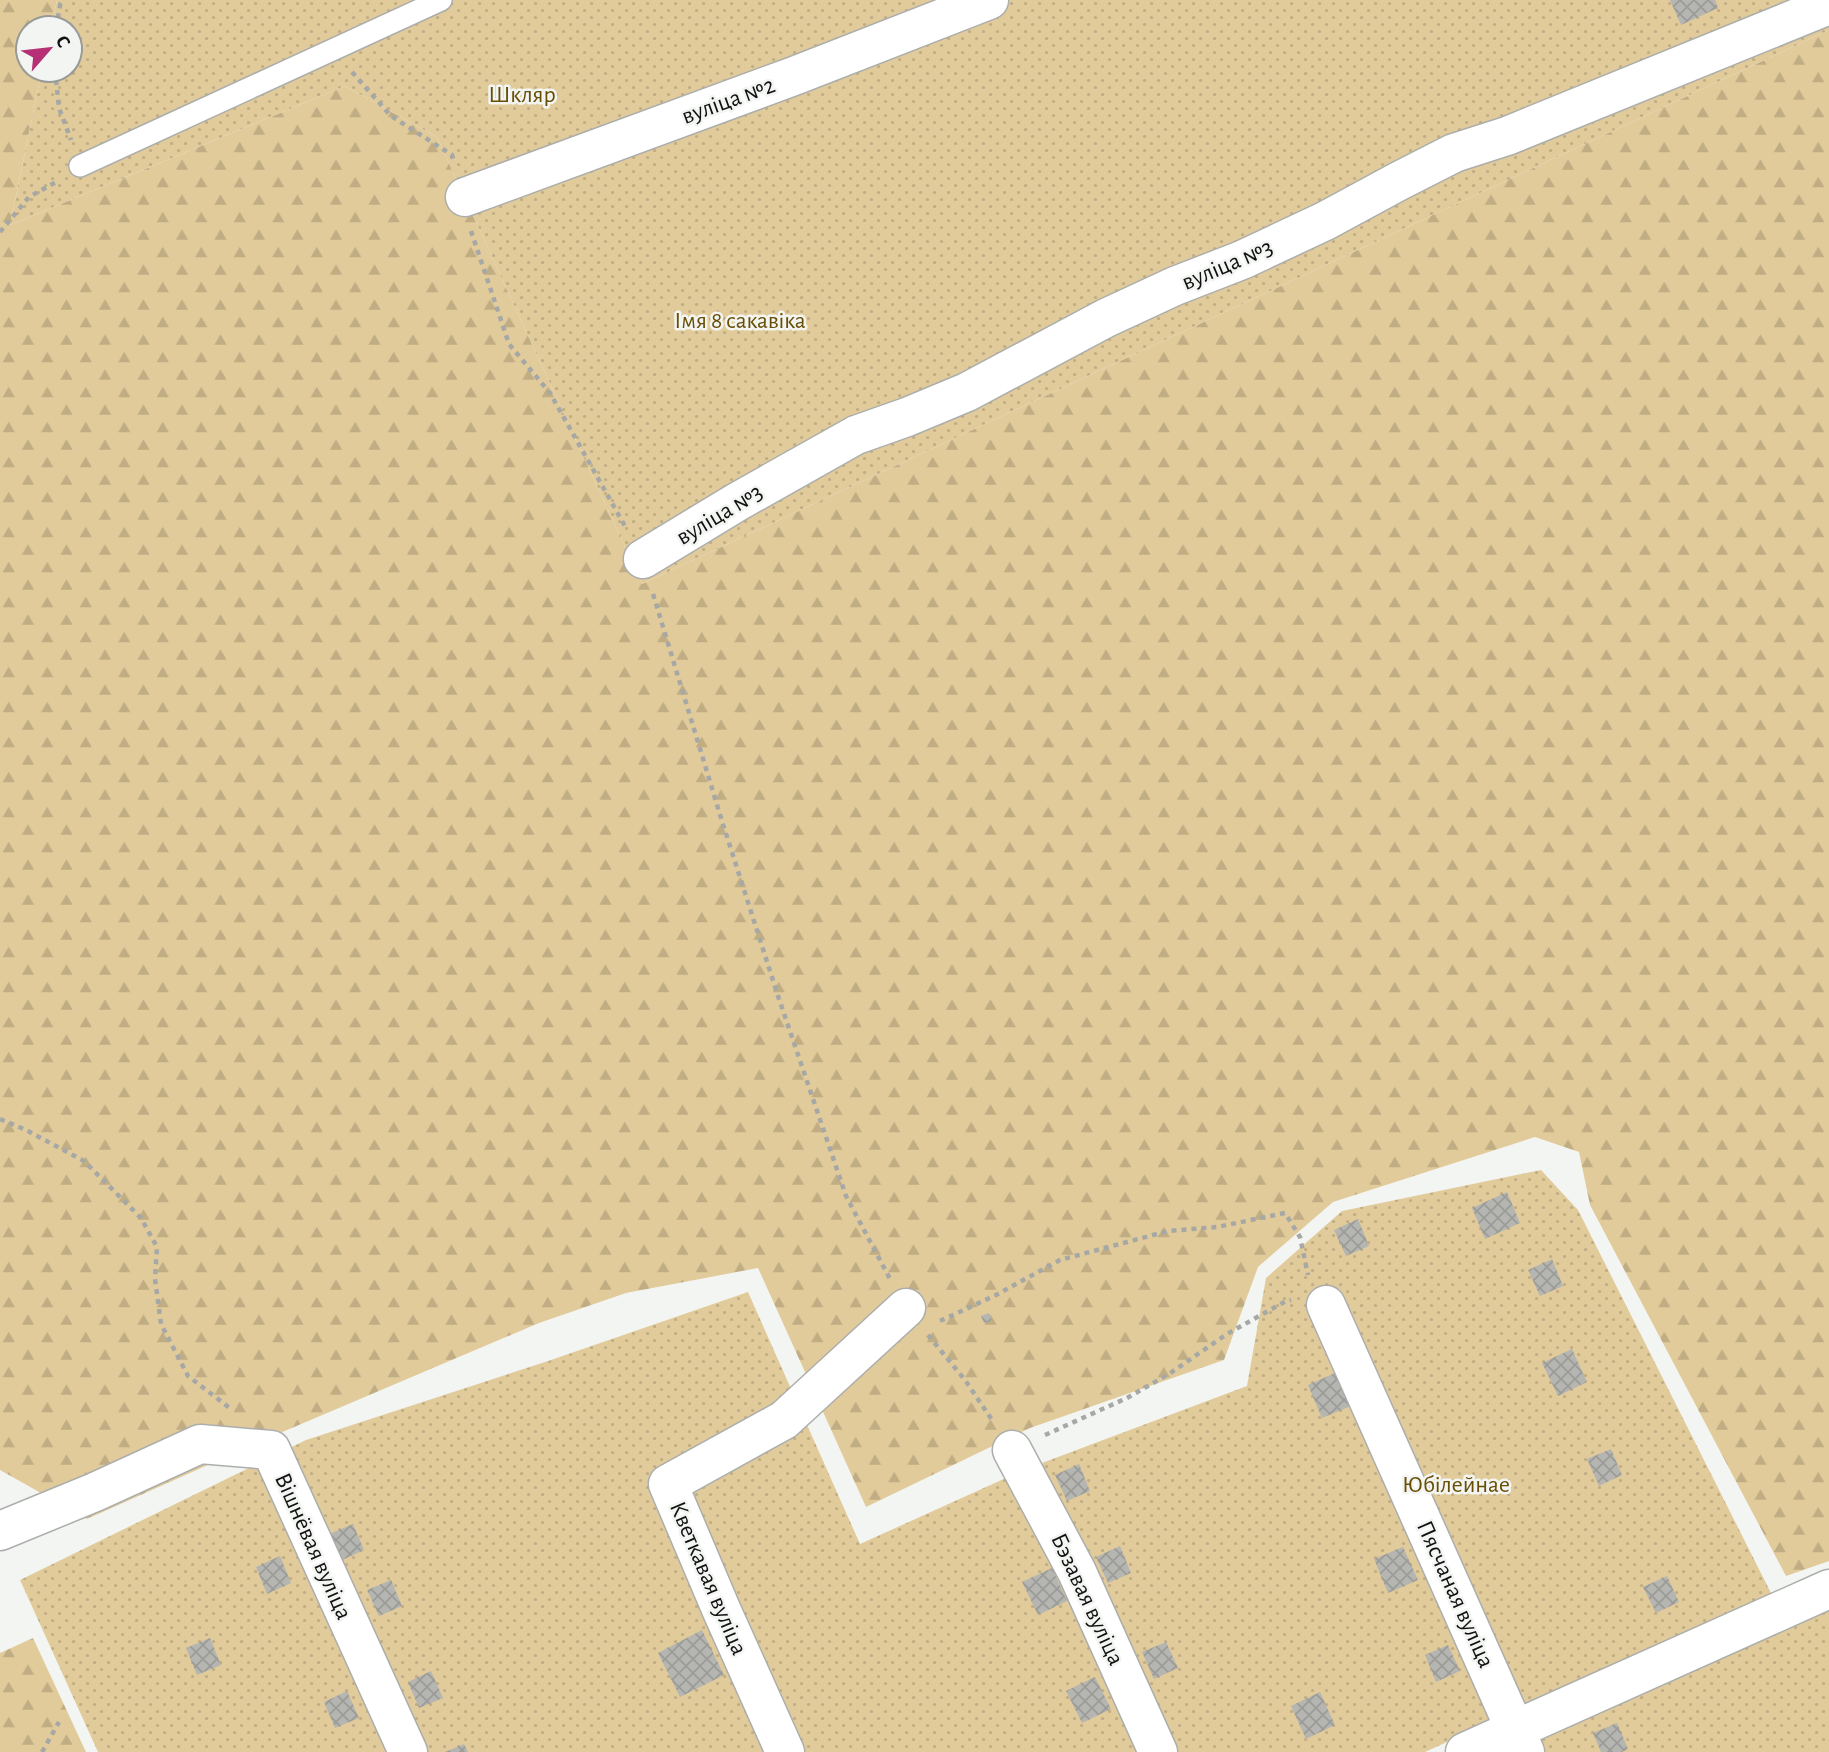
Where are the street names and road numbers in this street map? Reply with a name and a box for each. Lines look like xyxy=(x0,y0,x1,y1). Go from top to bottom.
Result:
street label: вуліца №2 xyxy=(679,73,778,129)
street label: вуліца №3 xyxy=(1178,235,1276,295)
street label: вуліца №3 xyxy=(672,480,767,550)
street label: Вішнёвая вуліца xyxy=(270,1469,356,1623)
street label: Кветкавая вуліца xyxy=(665,1498,751,1659)
street label: Пясчаная вуліца xyxy=(1412,1517,1498,1672)
street label: Бэзавая вуліца xyxy=(1046,1530,1128,1669)

